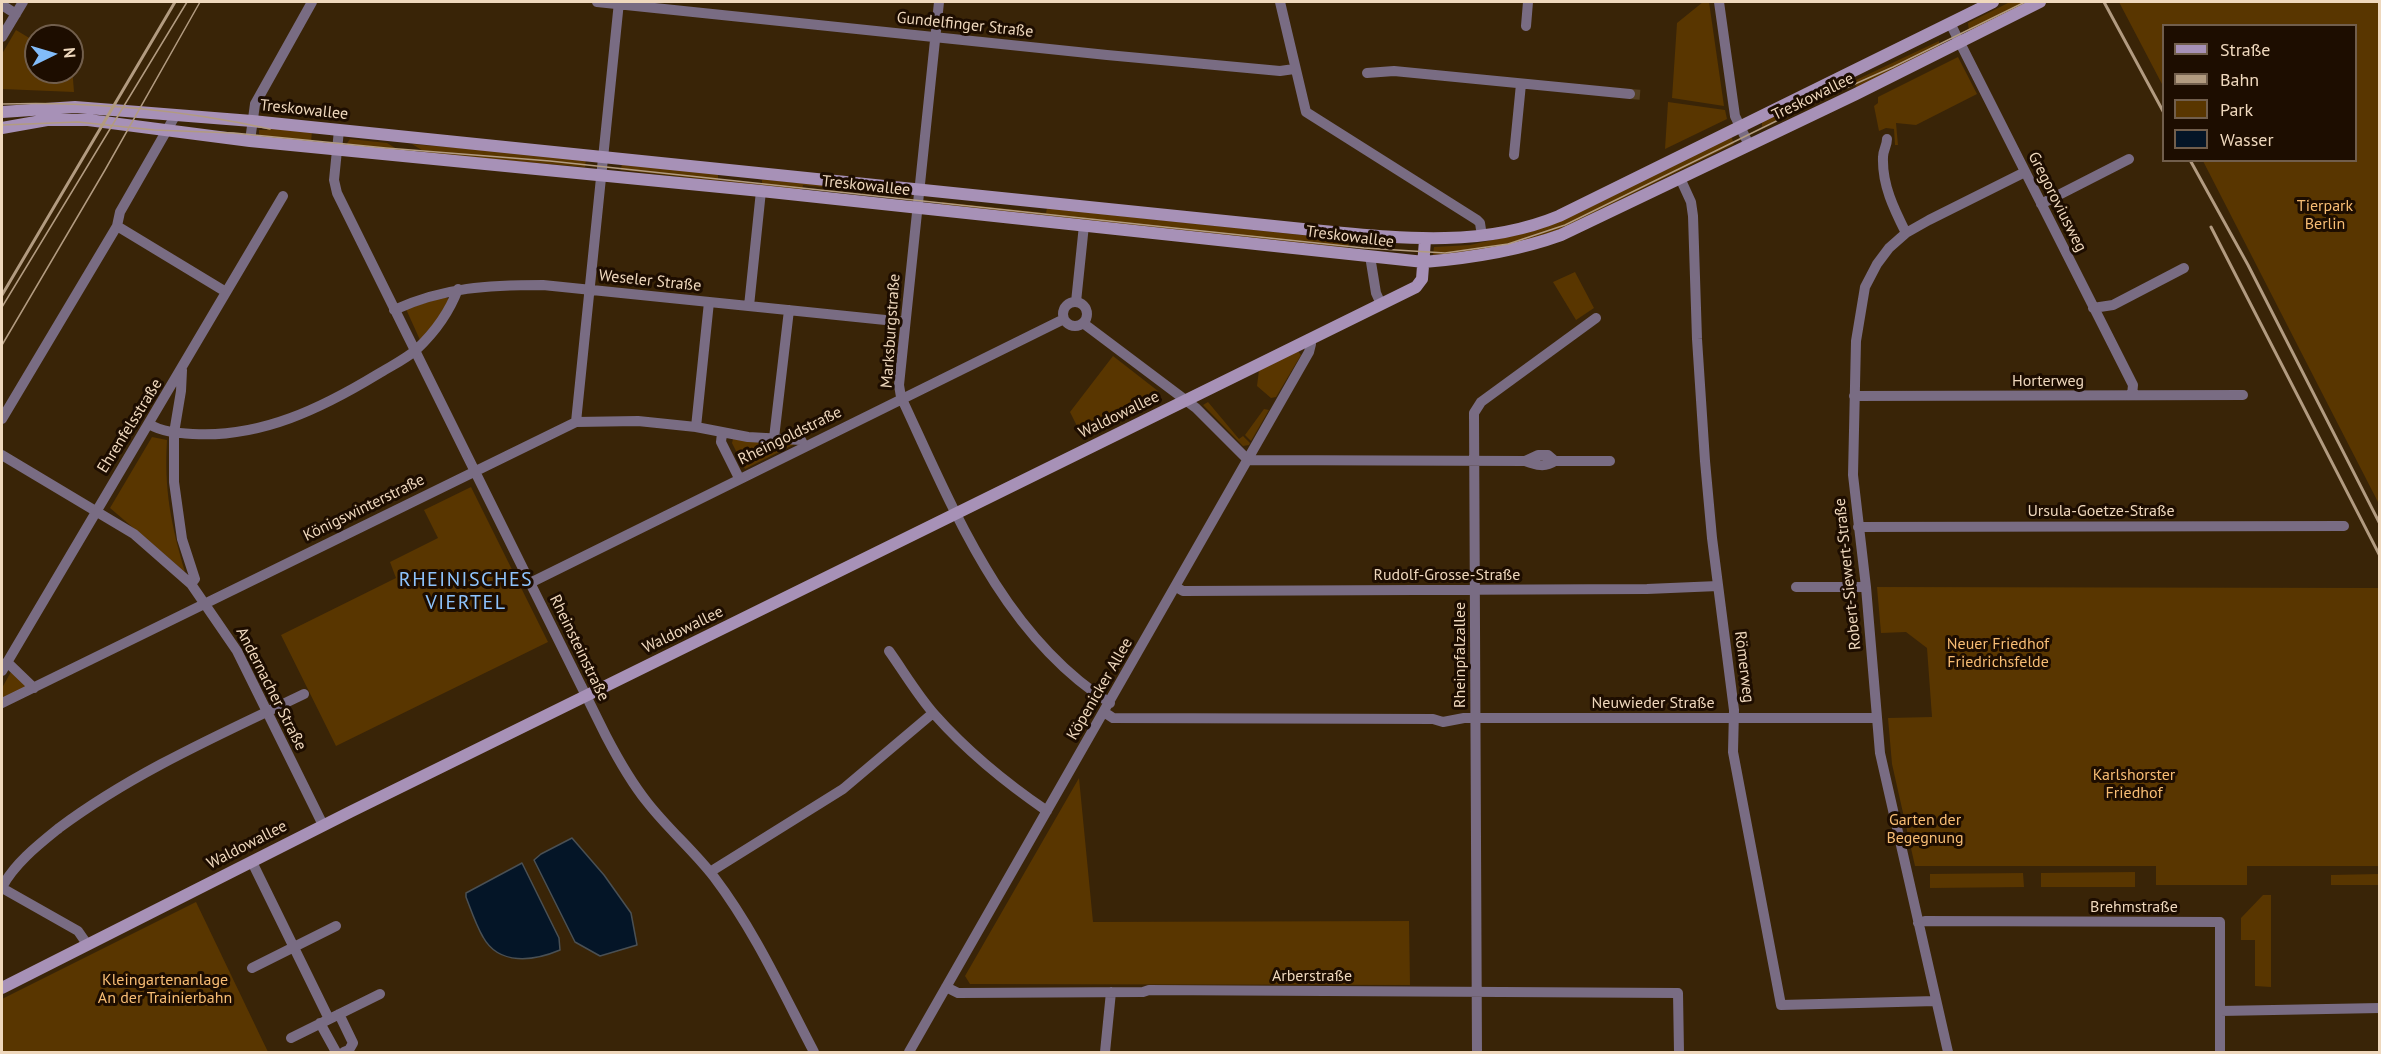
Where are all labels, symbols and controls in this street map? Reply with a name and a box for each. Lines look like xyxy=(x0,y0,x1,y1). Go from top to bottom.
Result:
street label: Gundelfinger Straße xyxy=(896,8,1034,42)
north arrow xyxy=(24,24,84,84)
legend xyxy=(2162,24,2357,162)
text: Straße xyxy=(2220,38,2271,61)
text: N xyxy=(60,46,80,59)
text: Bahn xyxy=(2220,68,2259,91)
street label: Treskowallee xyxy=(1769,69,1857,125)
street label: Treskowallee xyxy=(259,96,349,124)
text: Park xyxy=(2220,98,2253,121)
text: Wasser xyxy=(2220,128,2274,151)
street label: Gregoroviusweg xyxy=(2024,149,2090,255)
street label: Treskowallee xyxy=(821,172,911,200)
park label: Tierpark Berlin xyxy=(2297,196,2353,234)
street label: Treskowallee xyxy=(1305,222,1395,252)
street label: Weseler Straße xyxy=(598,266,702,296)
street label: Marksburgstraße xyxy=(877,273,905,389)
street label: Horterweg xyxy=(2012,371,2084,391)
street label: Ehrenfelsstraße xyxy=(93,375,167,477)
street label: Waldowallee xyxy=(1076,387,1162,443)
street label: Rheingoldstraße xyxy=(735,403,845,469)
street label: Königswinterstraße xyxy=(300,470,428,546)
street label: Robert-Siewert-Straße xyxy=(1830,497,1866,651)
street label: Ursula-Goetze-Straße xyxy=(2027,501,2175,521)
street label: Rudolf-Grosse-Straße xyxy=(1374,565,1520,585)
district label: RHEINISCHES VIERTEL xyxy=(399,568,533,615)
street label: Rheinsteinstraße xyxy=(545,592,613,704)
street label: Waldowallee xyxy=(640,602,726,658)
street label: Rheinpfalzallee xyxy=(1450,602,1470,708)
street label: Andernacher Straße xyxy=(232,624,310,754)
street label: Römerweg xyxy=(1730,630,1758,704)
park label: Neuer Friedhof Friedrichsfelde xyxy=(1947,634,2049,672)
street label: Köpenicker Allee xyxy=(1063,635,1137,743)
street label: Neuwieder Straße xyxy=(1591,693,1715,713)
park label: Karlshorster Friedhof xyxy=(2093,765,2175,803)
park label: Garten der Begegnung xyxy=(1886,810,1964,848)
street label: Waldowallee xyxy=(204,817,290,873)
street label: Brehmstraße xyxy=(2090,897,2178,917)
street label: Arberstraße xyxy=(1272,966,1352,986)
park label: Kleingartenanlage An der Trainierbahn xyxy=(98,970,232,1008)

